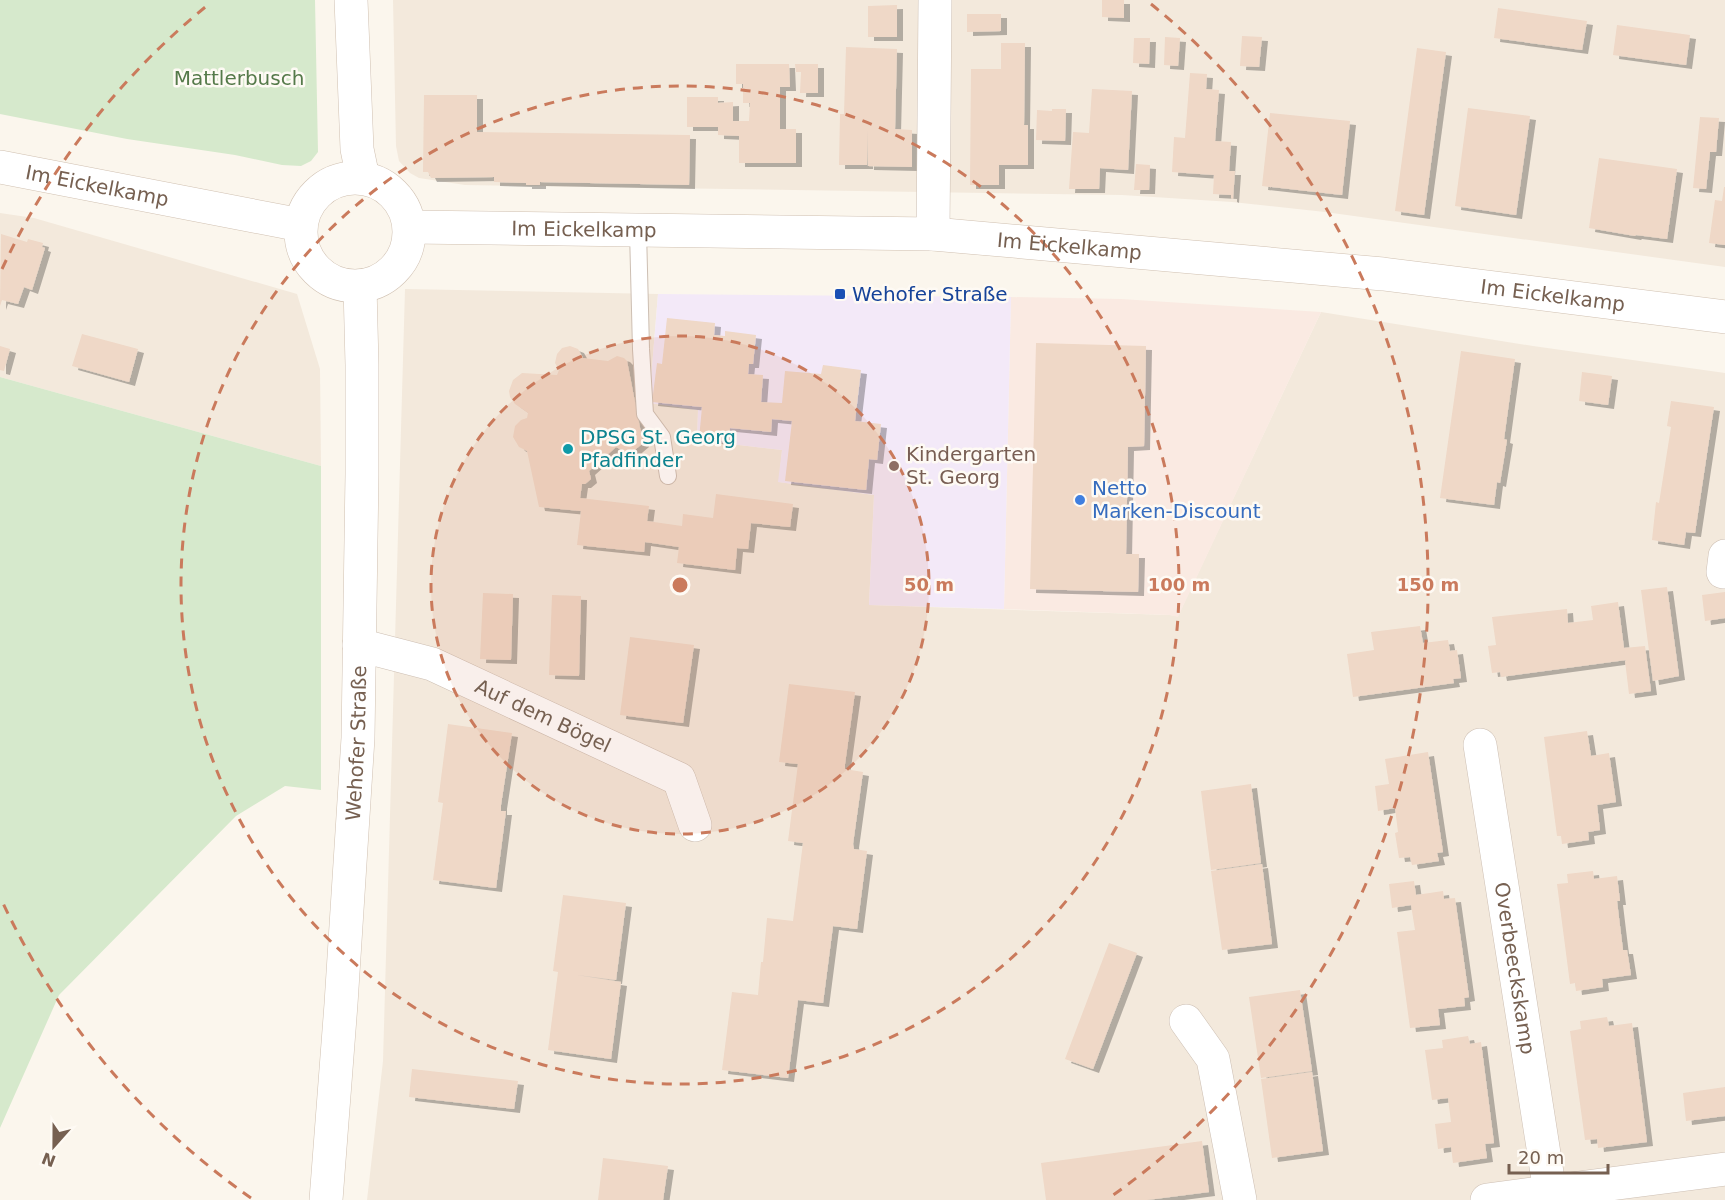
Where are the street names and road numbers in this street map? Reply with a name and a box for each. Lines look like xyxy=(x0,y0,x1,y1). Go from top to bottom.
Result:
street label: Im Eickelkamp xyxy=(24,160,171,211)
street label: Im Eickelkamp xyxy=(511,216,657,242)
street label: Im Eickelkamp xyxy=(996,228,1143,265)
street label: Im Eickelkamp xyxy=(1479,274,1626,316)
street label: Wehofer Straße xyxy=(341,665,371,822)
street label: Auf dem Bögel xyxy=(471,674,615,758)
street label: Overbeeckskamp xyxy=(1490,880,1540,1056)

